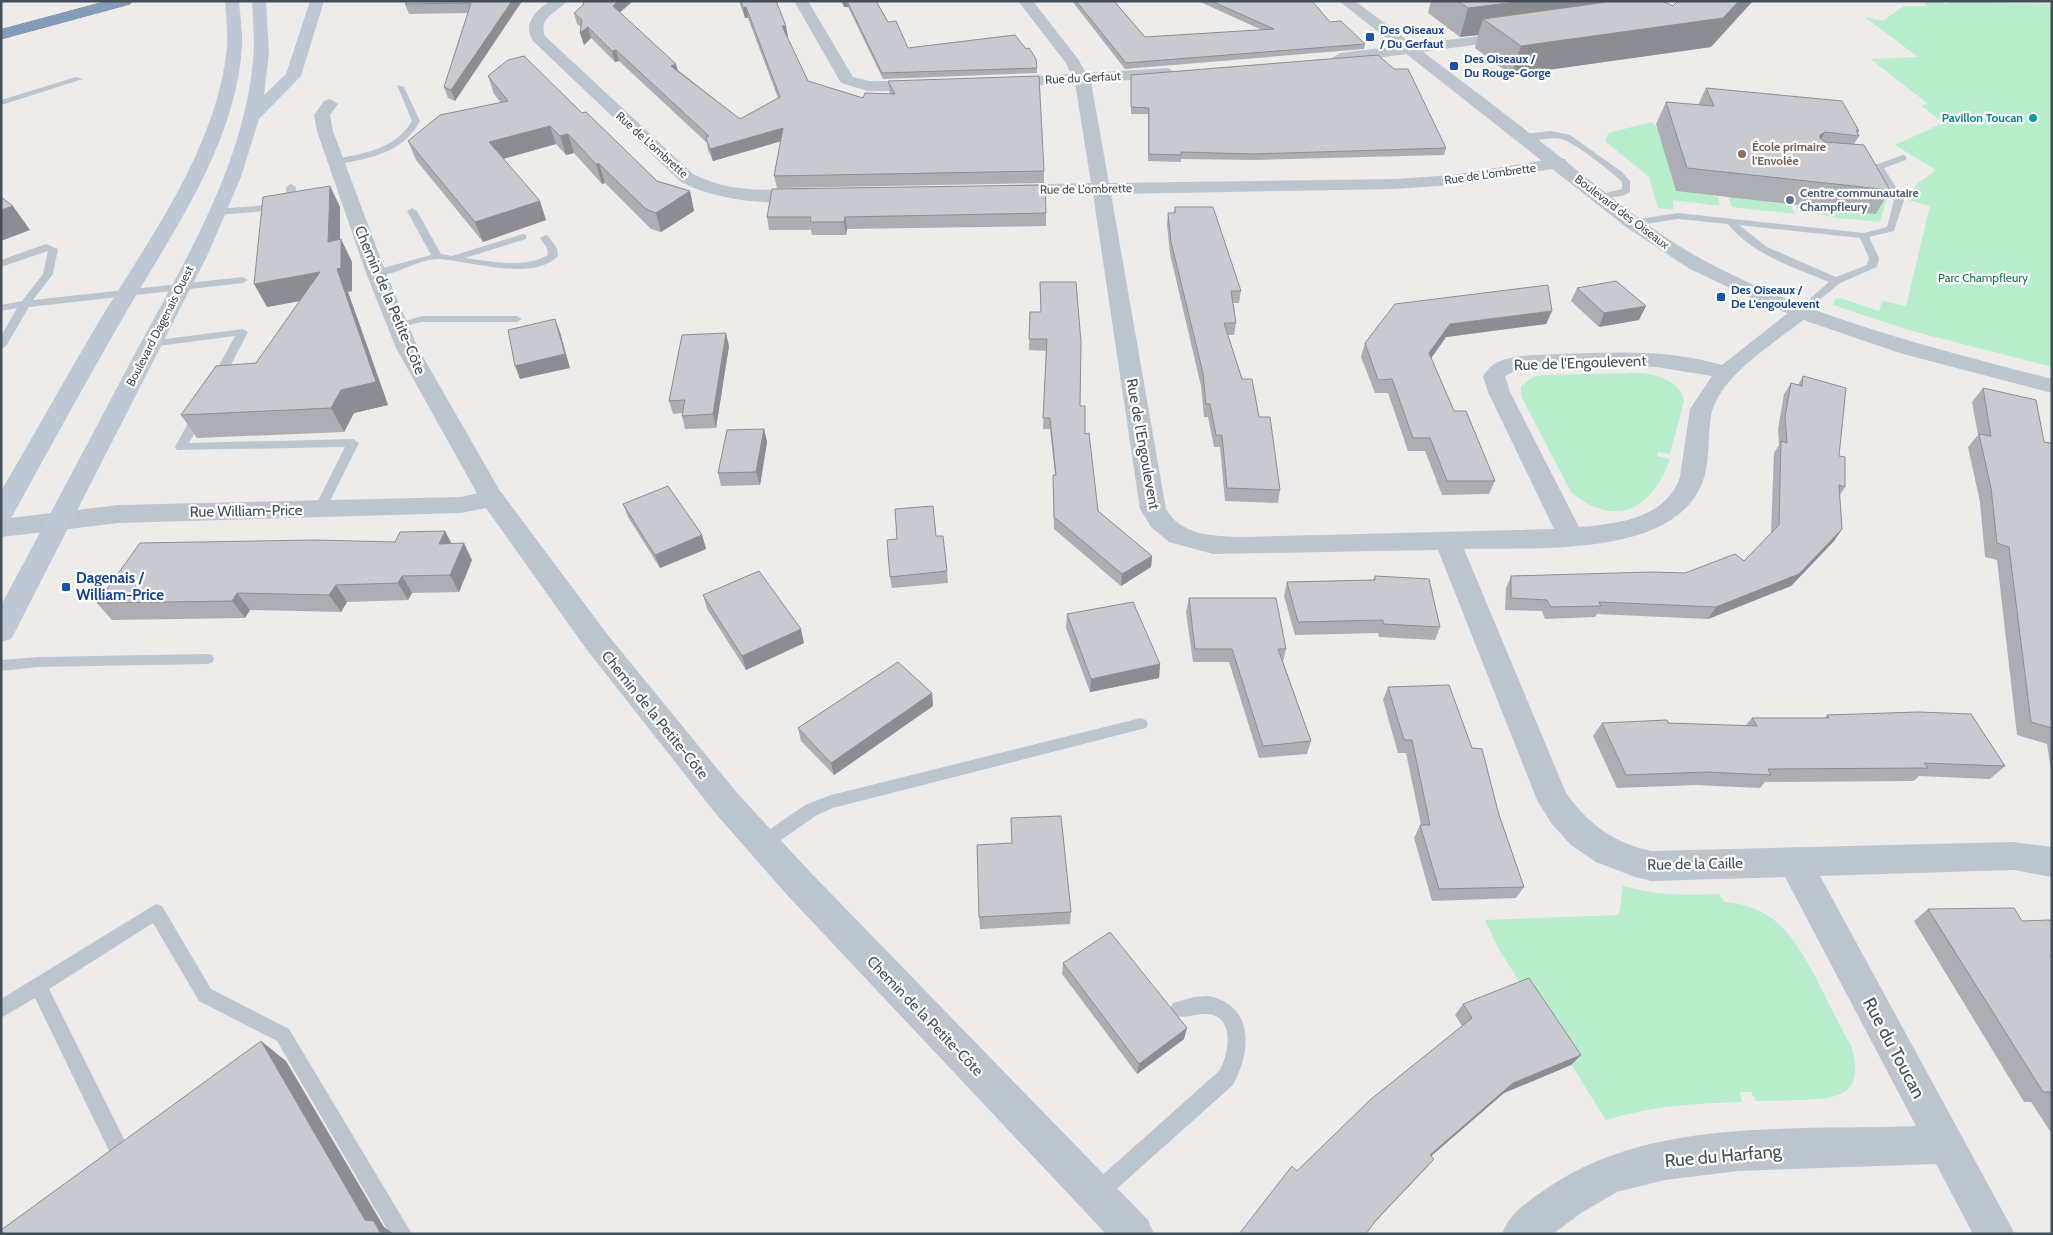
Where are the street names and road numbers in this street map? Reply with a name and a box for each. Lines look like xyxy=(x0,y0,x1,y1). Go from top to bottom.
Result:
street label: Rue du Gerfaut xyxy=(1045,68,1121,87)
street label: Rue de L'ombrette xyxy=(613,108,692,181)
street label: Rue de L'ombrette xyxy=(1443,160,1537,187)
street label: Boulevard des Oiseaux xyxy=(1572,171,1673,252)
street label: Rue de L'ombrette xyxy=(1040,180,1132,197)
street label: Chemin de la Petite-Côte xyxy=(350,223,430,377)
street label: Boulevard Dagenais Ouest xyxy=(123,263,197,389)
street label: Rue de l'Engoulevent xyxy=(1513,352,1647,374)
street label: Rue de l'Engoulevent xyxy=(1123,377,1163,511)
street label: Rue William-Price xyxy=(189,501,303,521)
street label: Chemin de la Petite-Côte xyxy=(598,647,712,783)
street label: Rue de la Caille xyxy=(1647,854,1743,874)
street label: Chemin de la Petite-Côte xyxy=(863,952,987,1080)
street label: Rue du Toucan xyxy=(1858,994,1930,1102)
street label: Rue du Harfang xyxy=(1664,1140,1783,1172)

